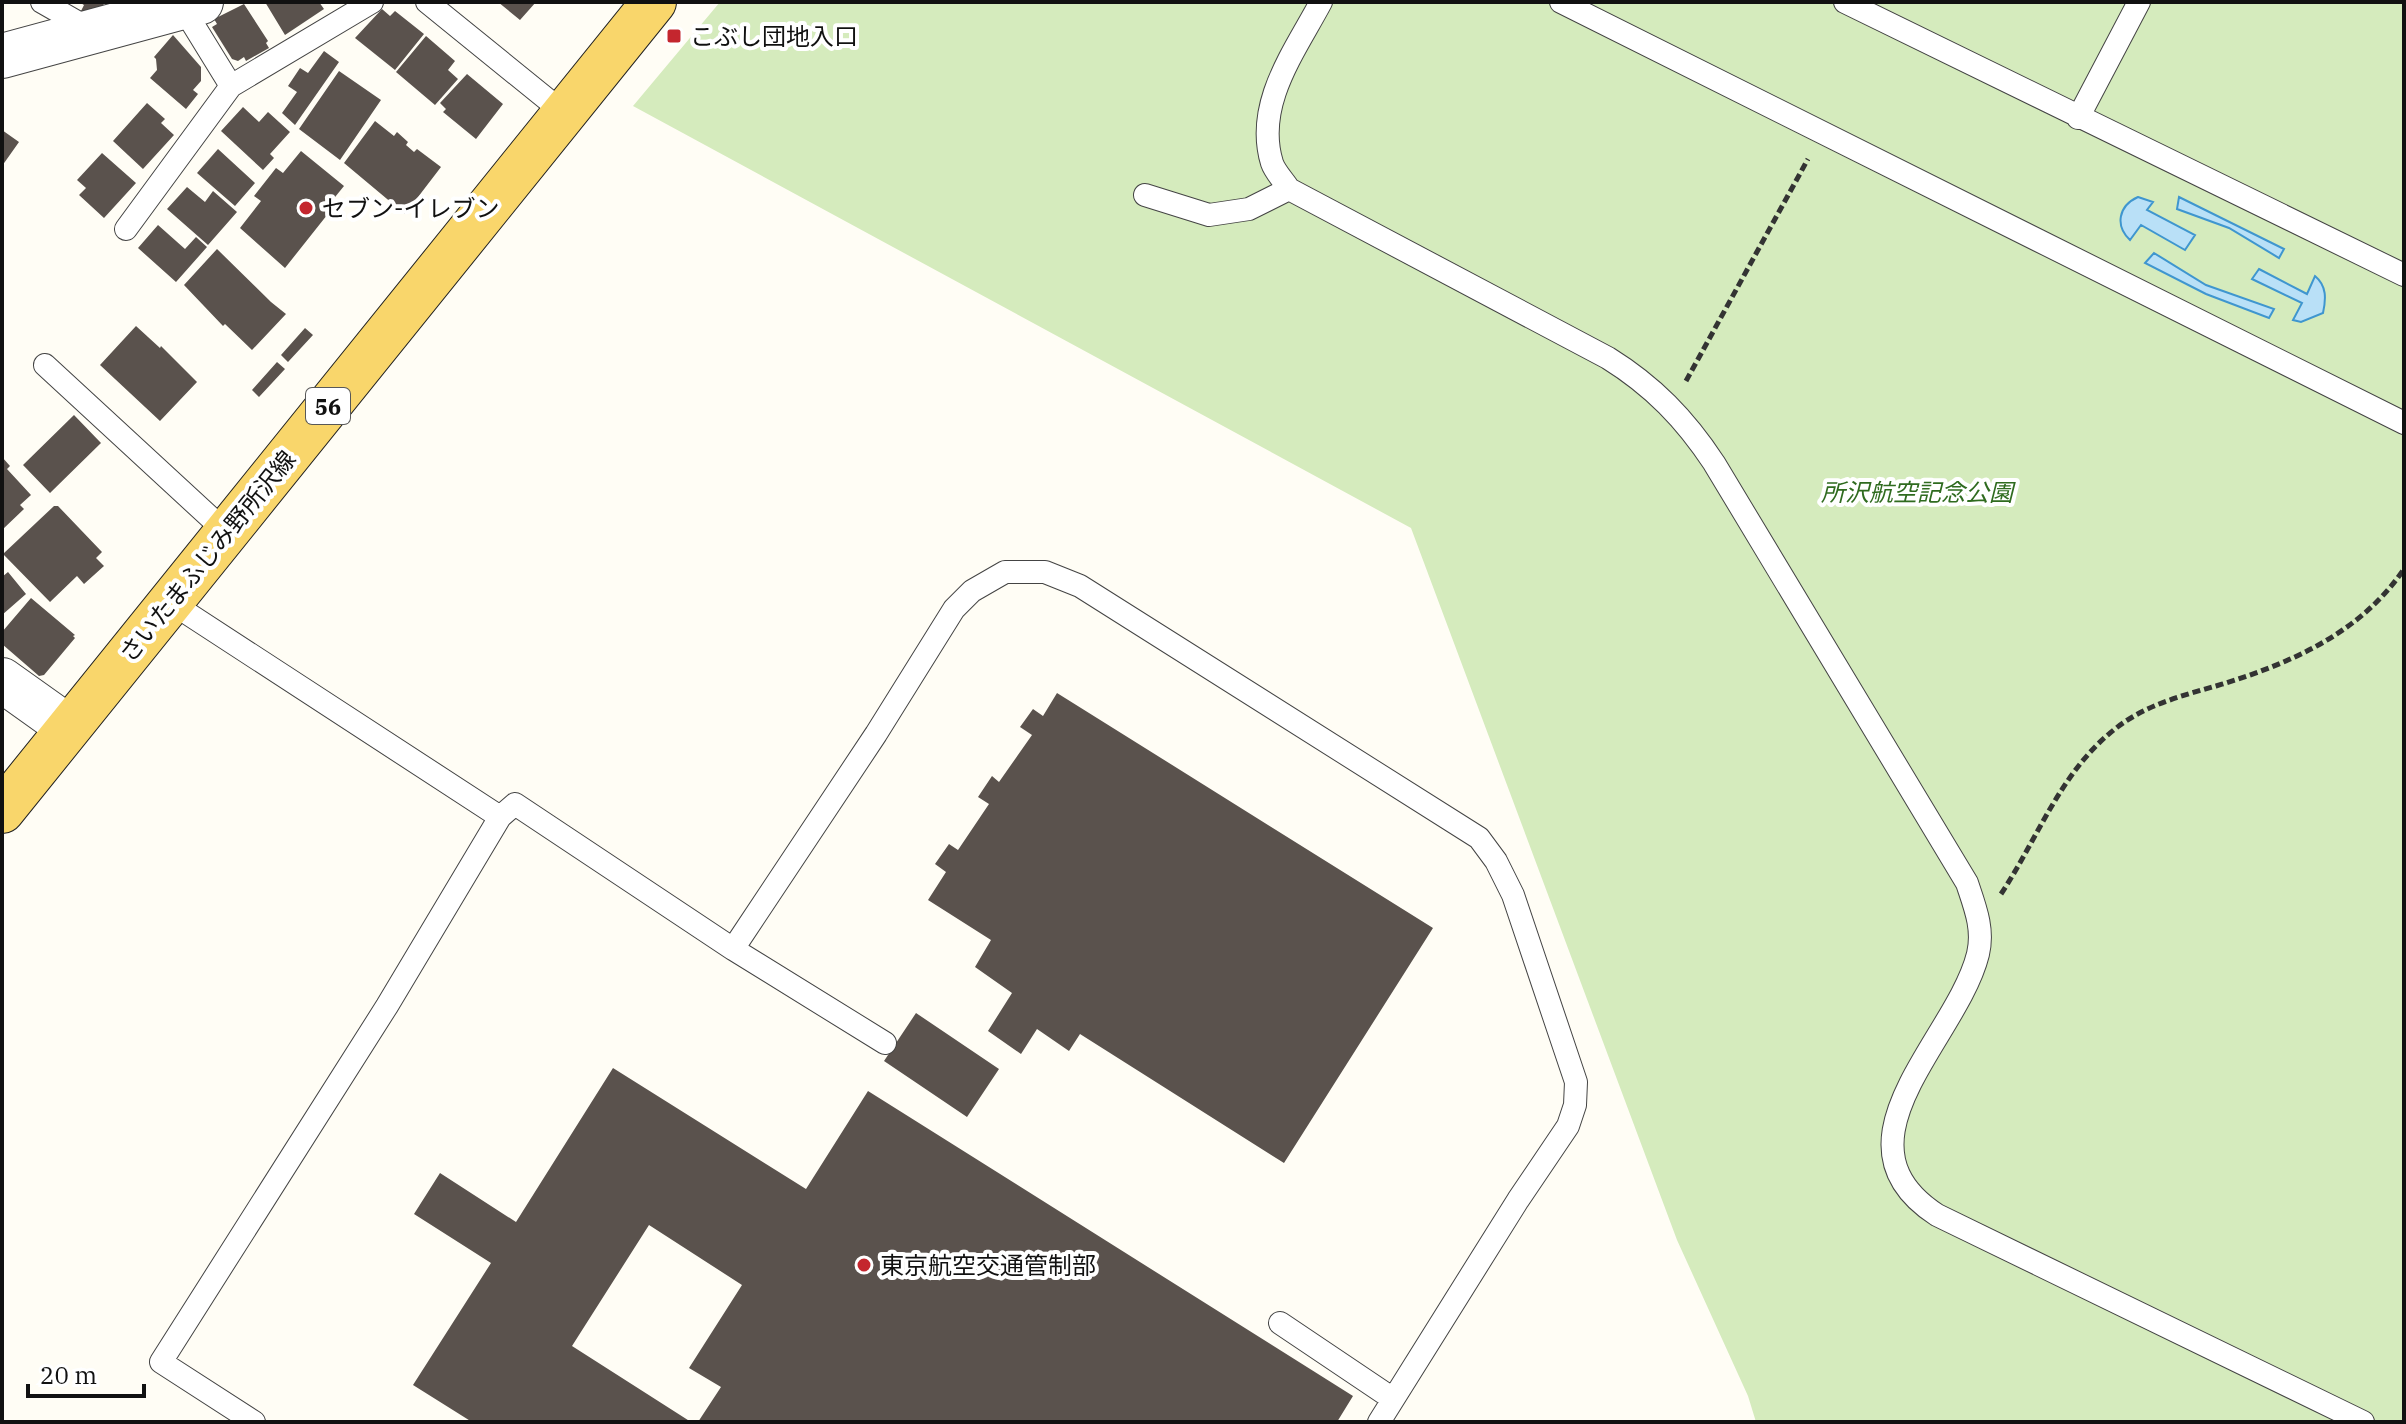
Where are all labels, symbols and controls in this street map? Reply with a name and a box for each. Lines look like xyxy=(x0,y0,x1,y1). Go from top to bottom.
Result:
place label: こぶし団地入口 xyxy=(690,20,858,52)
marker: こぶし団地入口 xyxy=(665,27,683,45)
place label: セブン-イレブン xyxy=(322,192,499,224)
marker: セブン-イレブン xyxy=(297,199,315,217)
road number: 56 xyxy=(306,388,350,424)
street label: さいたまふじみ野所沢線 xyxy=(112,444,302,668)
park label: 所沢航空記念公園 xyxy=(1821,476,2016,508)
place label: 東京航空交通管制部 xyxy=(880,1249,1096,1281)
marker: 東京航空交通管制部 xyxy=(855,1256,873,1274)
scale bar xyxy=(28,1348,144,1398)
text: 20 m xyxy=(40,1359,97,1391)

